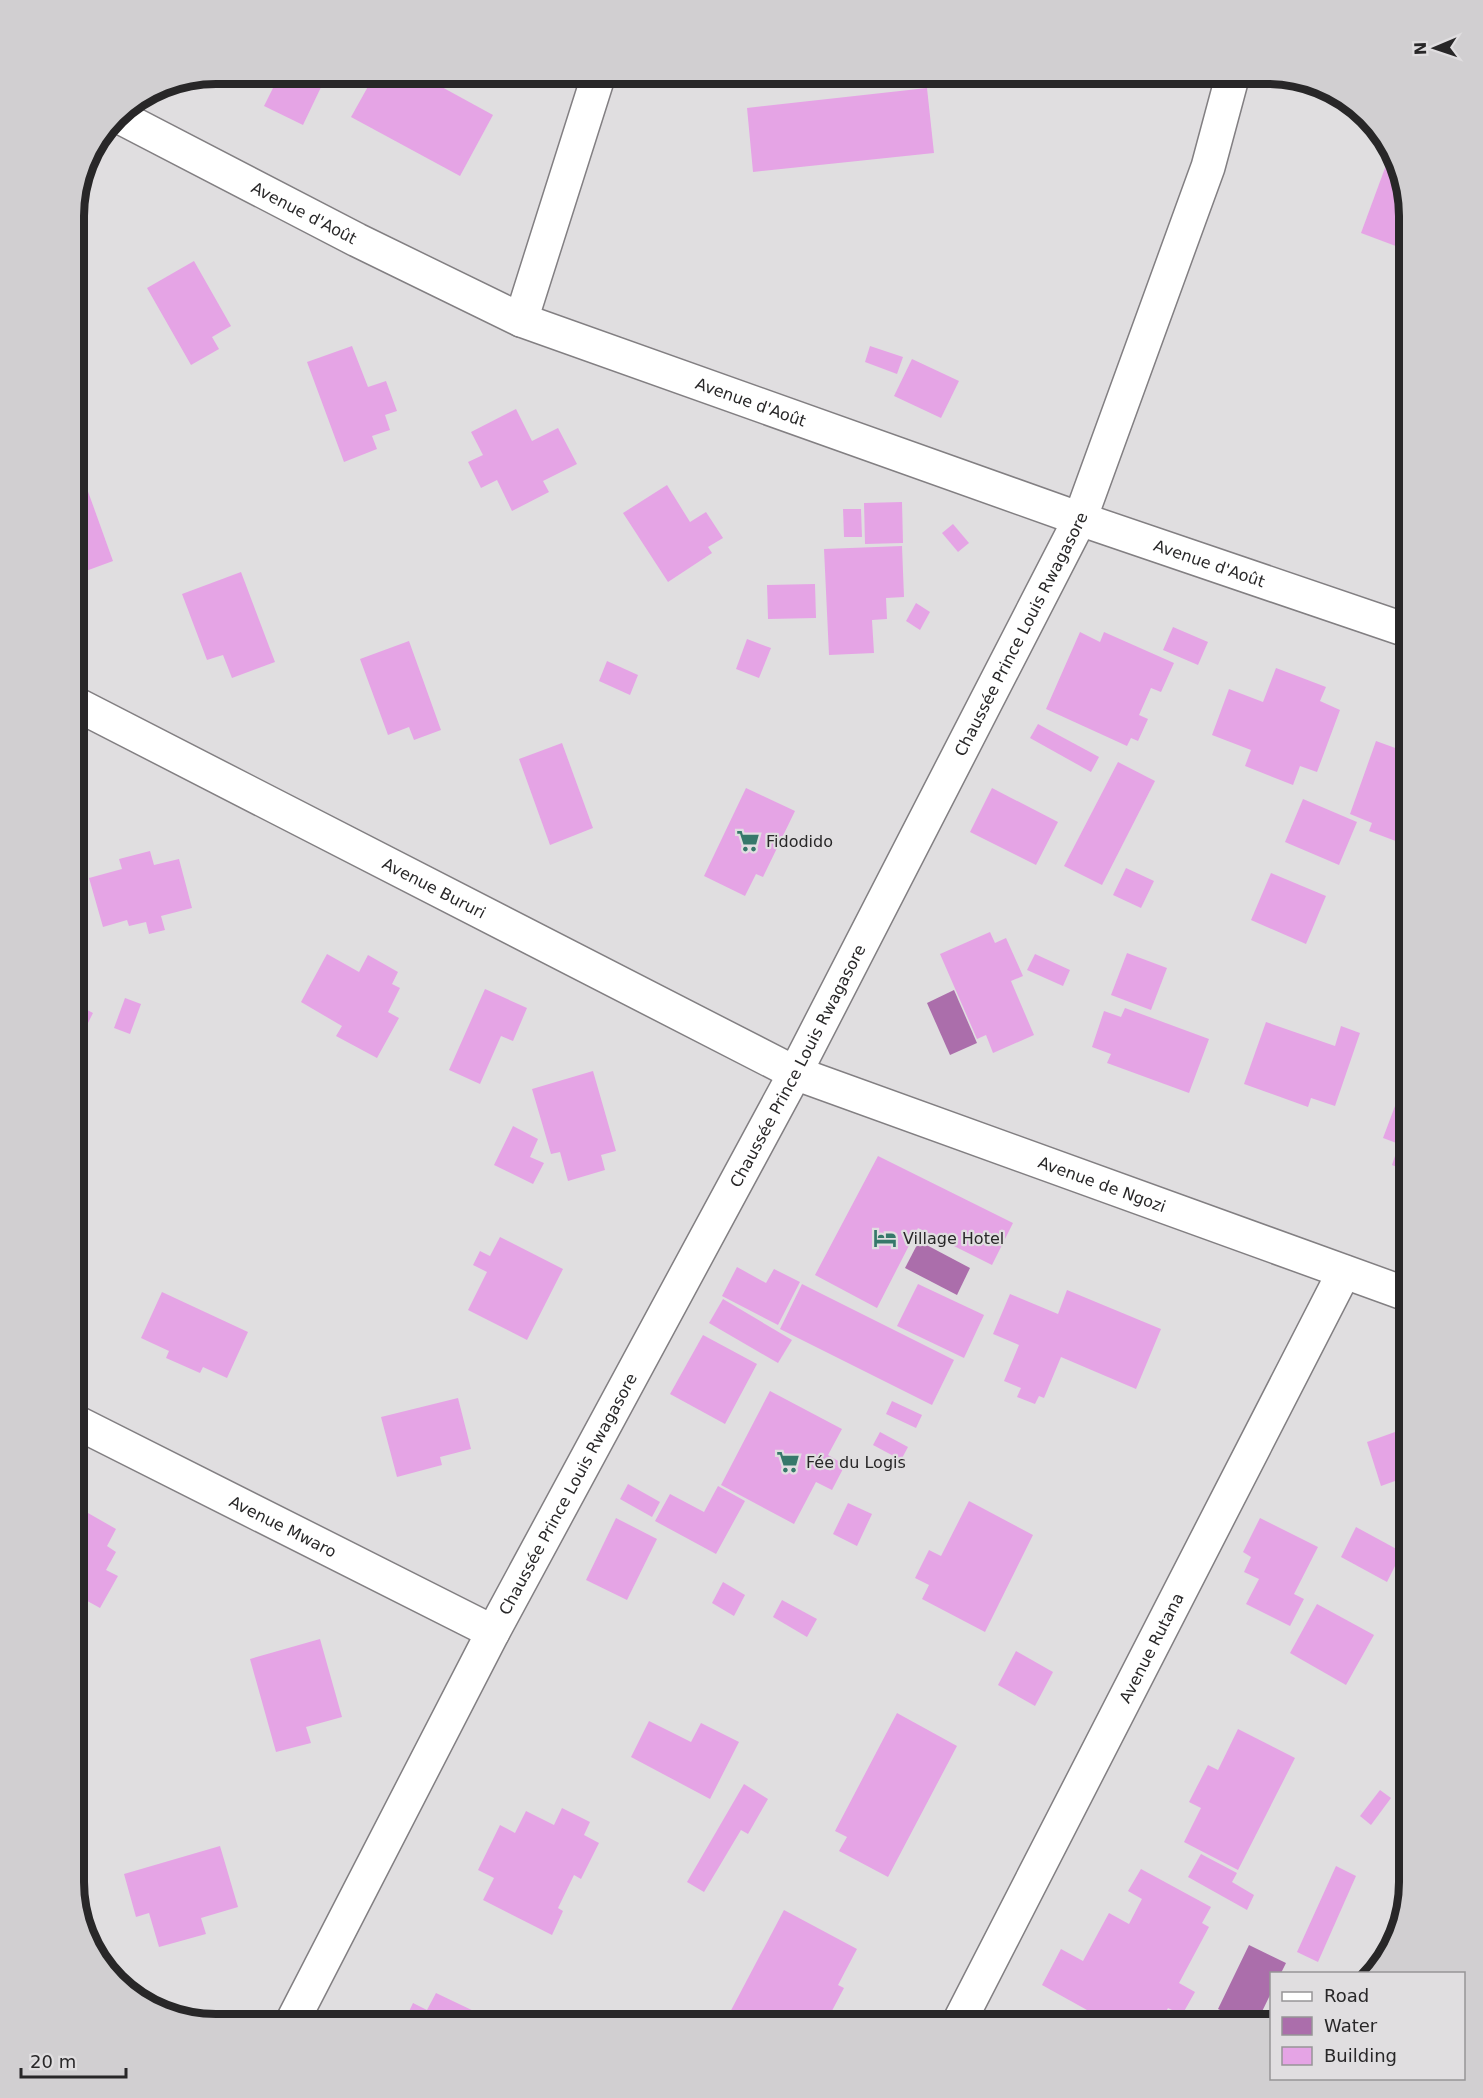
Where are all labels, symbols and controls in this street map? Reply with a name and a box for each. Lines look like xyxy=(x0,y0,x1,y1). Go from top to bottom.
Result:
north arrow xyxy=(1405,18,1465,78)
text: N xyxy=(1411,41,1430,56)
street label: Avenue d'Août xyxy=(248,178,360,248)
street label: Avenue d'Août xyxy=(693,374,809,431)
street label: Chaussée Prince Louis Rwagasore xyxy=(951,510,1092,759)
street label: Avenue d'Août xyxy=(1151,536,1267,591)
supermarket icon: Fidodido xyxy=(735,828,761,854)
place label: Fidodido xyxy=(766,832,833,851)
street label: Avenue Bururi xyxy=(379,854,489,923)
street label: Chaussée Prince Louis Rwagasore xyxy=(726,941,870,1191)
street label: Avenue de Ngozi xyxy=(1036,1153,1168,1216)
hotel icon: Village Hotel xyxy=(872,1225,898,1251)
place label: Village Hotel xyxy=(903,1229,1004,1248)
street label: Chaussée Prince Louis Rwagasore xyxy=(495,1370,641,1618)
supermarket icon: Fée du Logis xyxy=(775,1449,801,1475)
place label: Fée du Logis xyxy=(806,1453,906,1472)
street label: Avenue Mwaro xyxy=(226,1492,339,1562)
street label: Avenue Rutana xyxy=(1115,1590,1188,1706)
legend xyxy=(1270,1972,1465,2080)
text: Road xyxy=(1324,1985,1369,2006)
text: Water xyxy=(1324,2015,1378,2036)
scale bar xyxy=(21,2041,126,2079)
text: Building xyxy=(1324,2045,1397,2066)
text: 20 m xyxy=(30,2051,76,2072)

